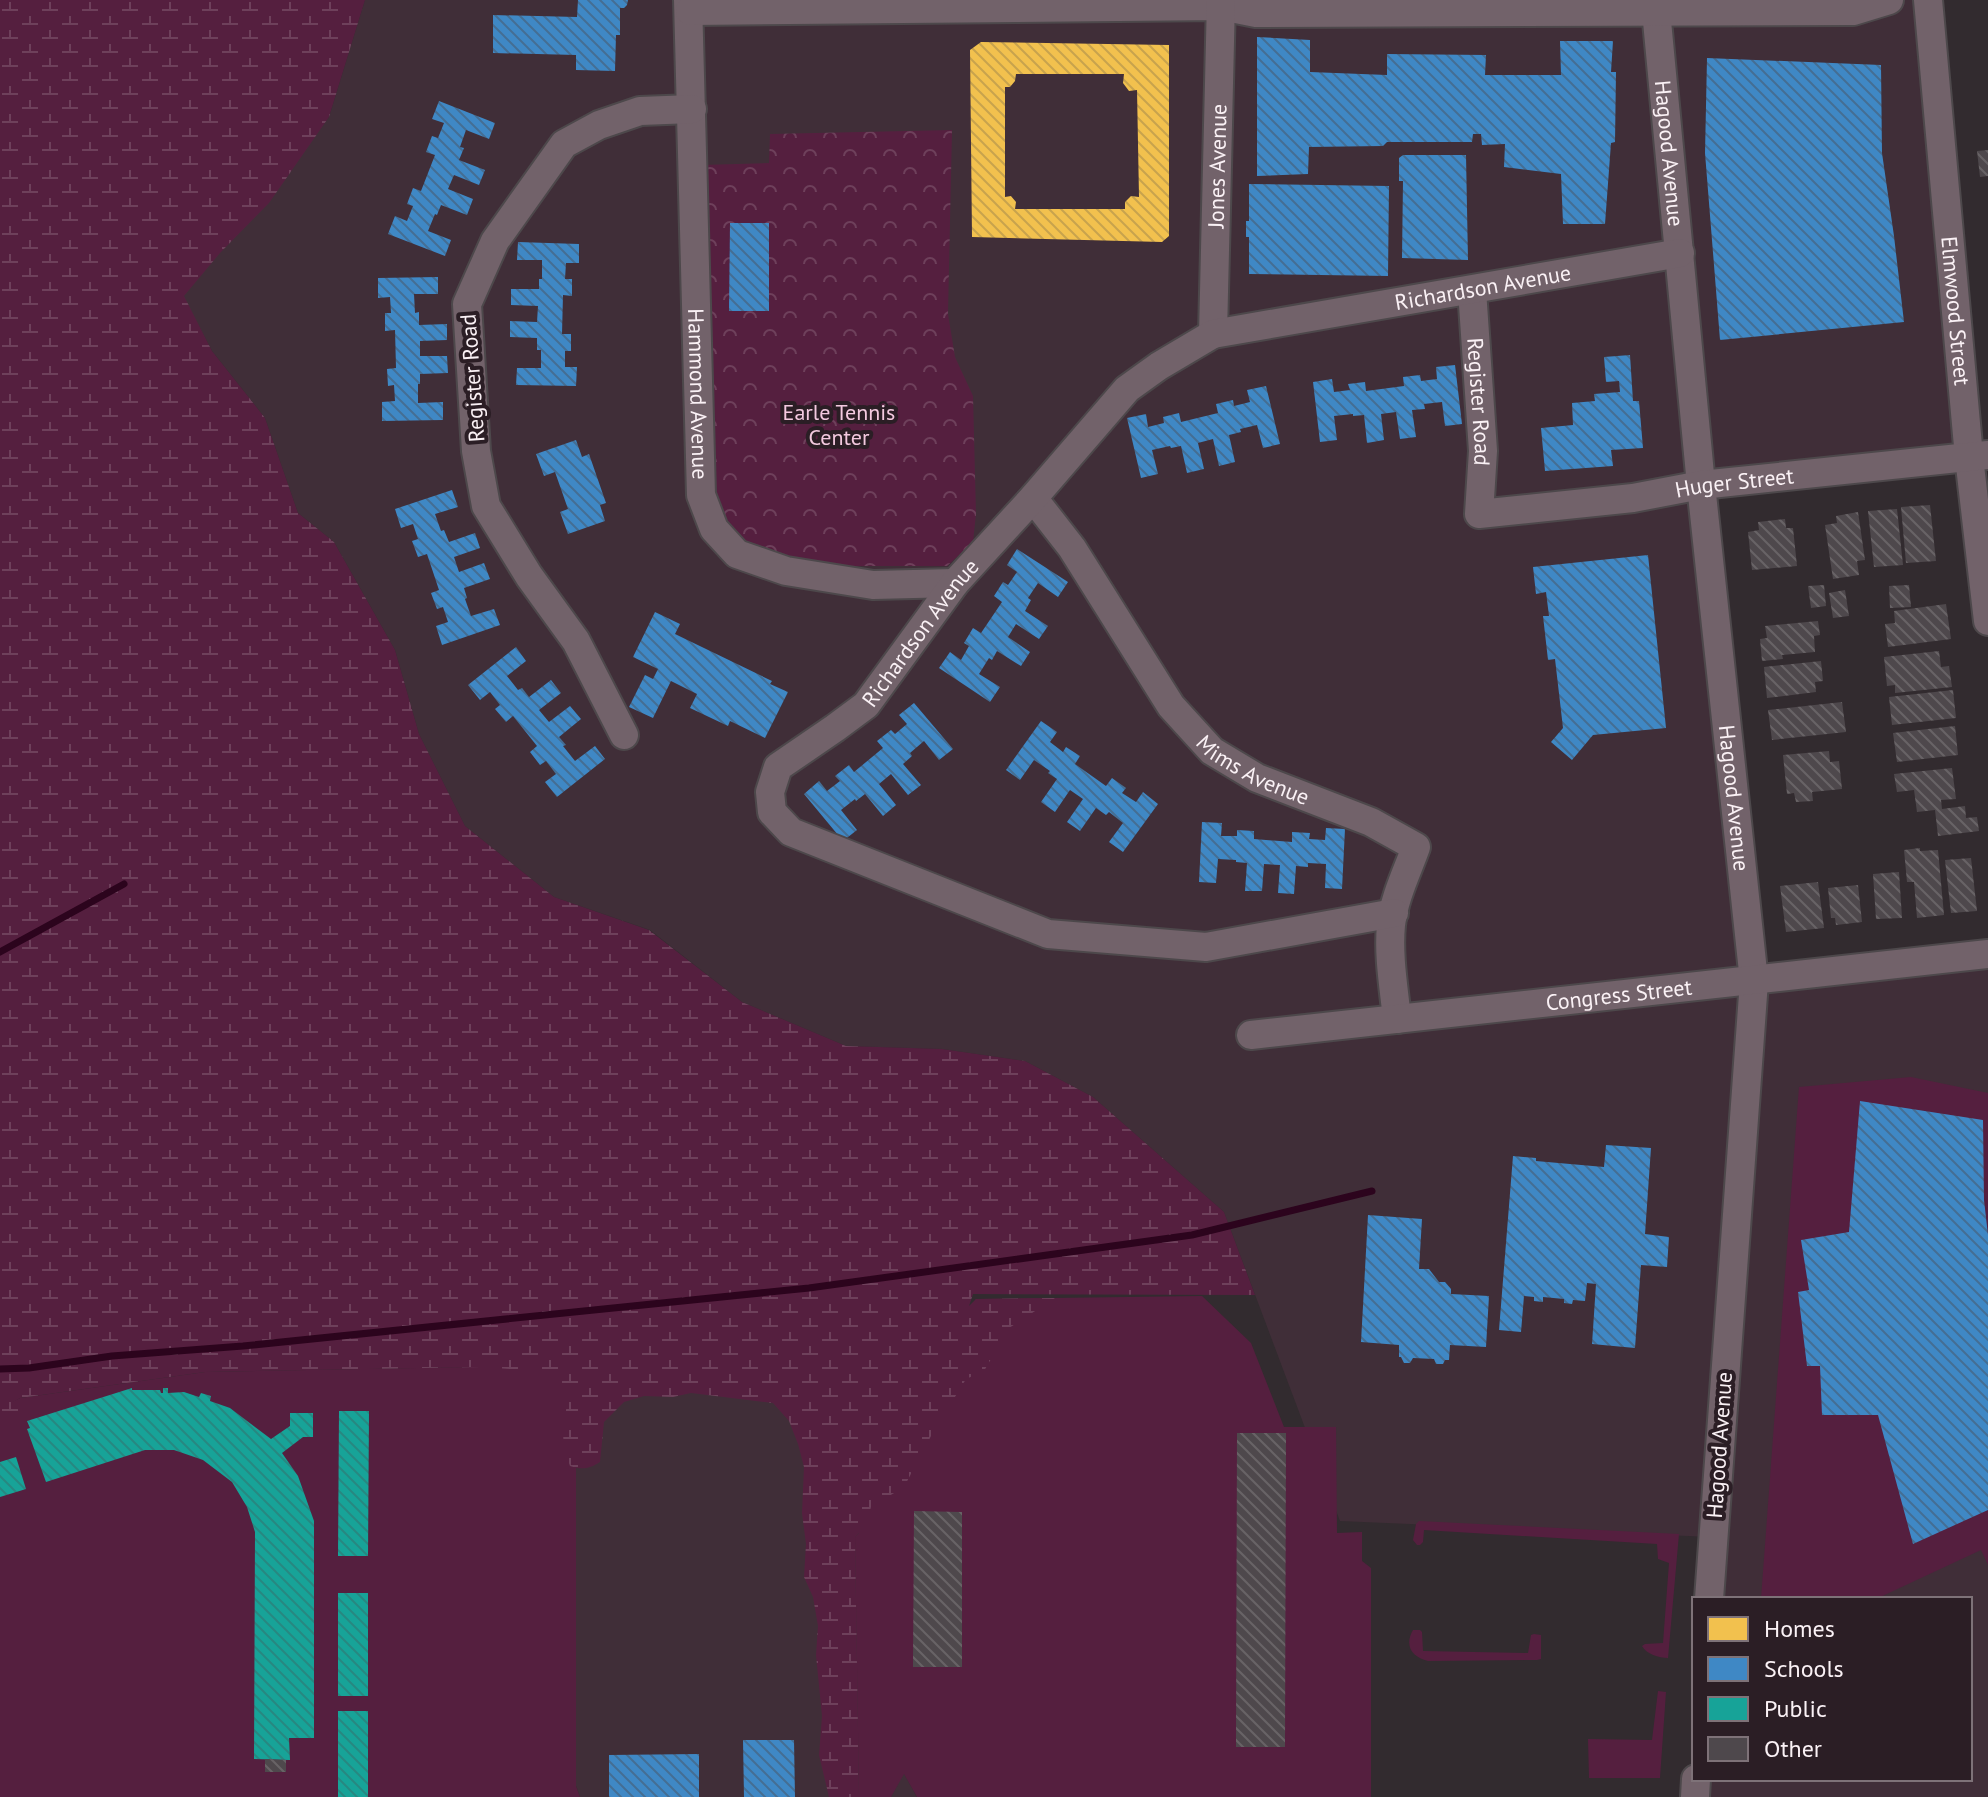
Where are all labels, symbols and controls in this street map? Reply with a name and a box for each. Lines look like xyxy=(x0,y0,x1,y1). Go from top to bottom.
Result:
street label: Hagood Avenue xyxy=(1649,79,1690,228)
street label: Jones Avenue xyxy=(1202,103,1233,230)
street label: Elmwood Street xyxy=(1935,235,1977,387)
street label: Richardson Avenue xyxy=(1393,258,1573,316)
street label: Hammond Avenue xyxy=(682,308,715,480)
street label: Register Road xyxy=(454,313,490,443)
street label: Register Road xyxy=(1461,337,1497,467)
park label: Earle Tennis Center xyxy=(783,398,895,451)
street label: Huger Street xyxy=(1673,461,1796,504)
street label: Richardson Avenue xyxy=(855,553,985,712)
street label: Hagood Avenue xyxy=(1713,724,1756,873)
street label: Mims Avenue xyxy=(1190,729,1313,811)
street label: Congress Street xyxy=(1544,973,1694,1017)
street label: Hagood Avenue xyxy=(1700,1371,1738,1519)
legend xyxy=(1692,1597,1972,1781)
text: Homes xyxy=(1764,1613,1835,1644)
text: Schools xyxy=(1764,1653,1844,1684)
text: Public xyxy=(1764,1693,1827,1724)
text: Other xyxy=(1764,1733,1822,1764)

